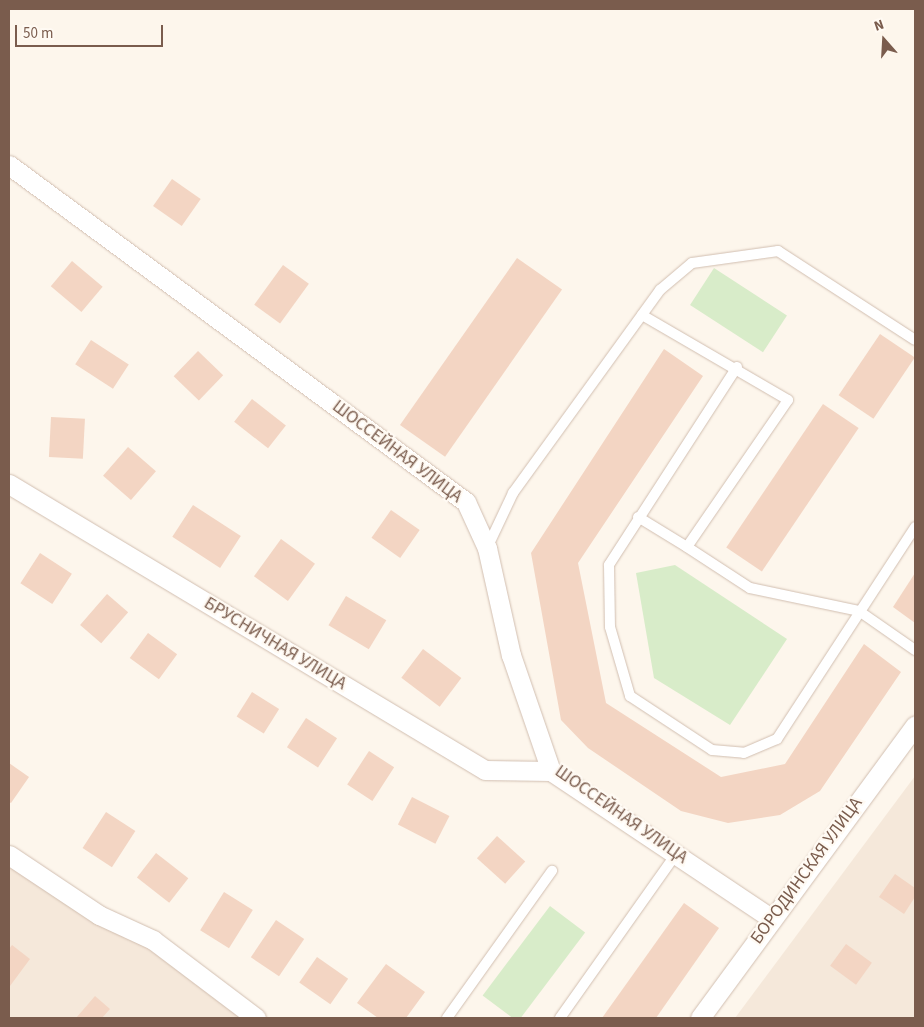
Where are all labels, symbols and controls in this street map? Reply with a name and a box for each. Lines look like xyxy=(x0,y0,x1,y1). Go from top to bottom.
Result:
scale bar xyxy=(18,15,165,47)
north arrow xyxy=(859,15,909,65)
text: N xyxy=(871,15,887,37)
text: 50 m xyxy=(23,23,53,44)
street label: ШОССЕЙНАЯ УЛИЦА xyxy=(328,396,466,508)
street label: БРУСНИЧНАЯ УЛИЦА xyxy=(200,593,350,695)
street label: ШОССЕЙНАЯ УЛИЦА xyxy=(550,761,692,869)
street label: БОРОДИНСКАЯ УЛИЦА xyxy=(746,793,868,949)

